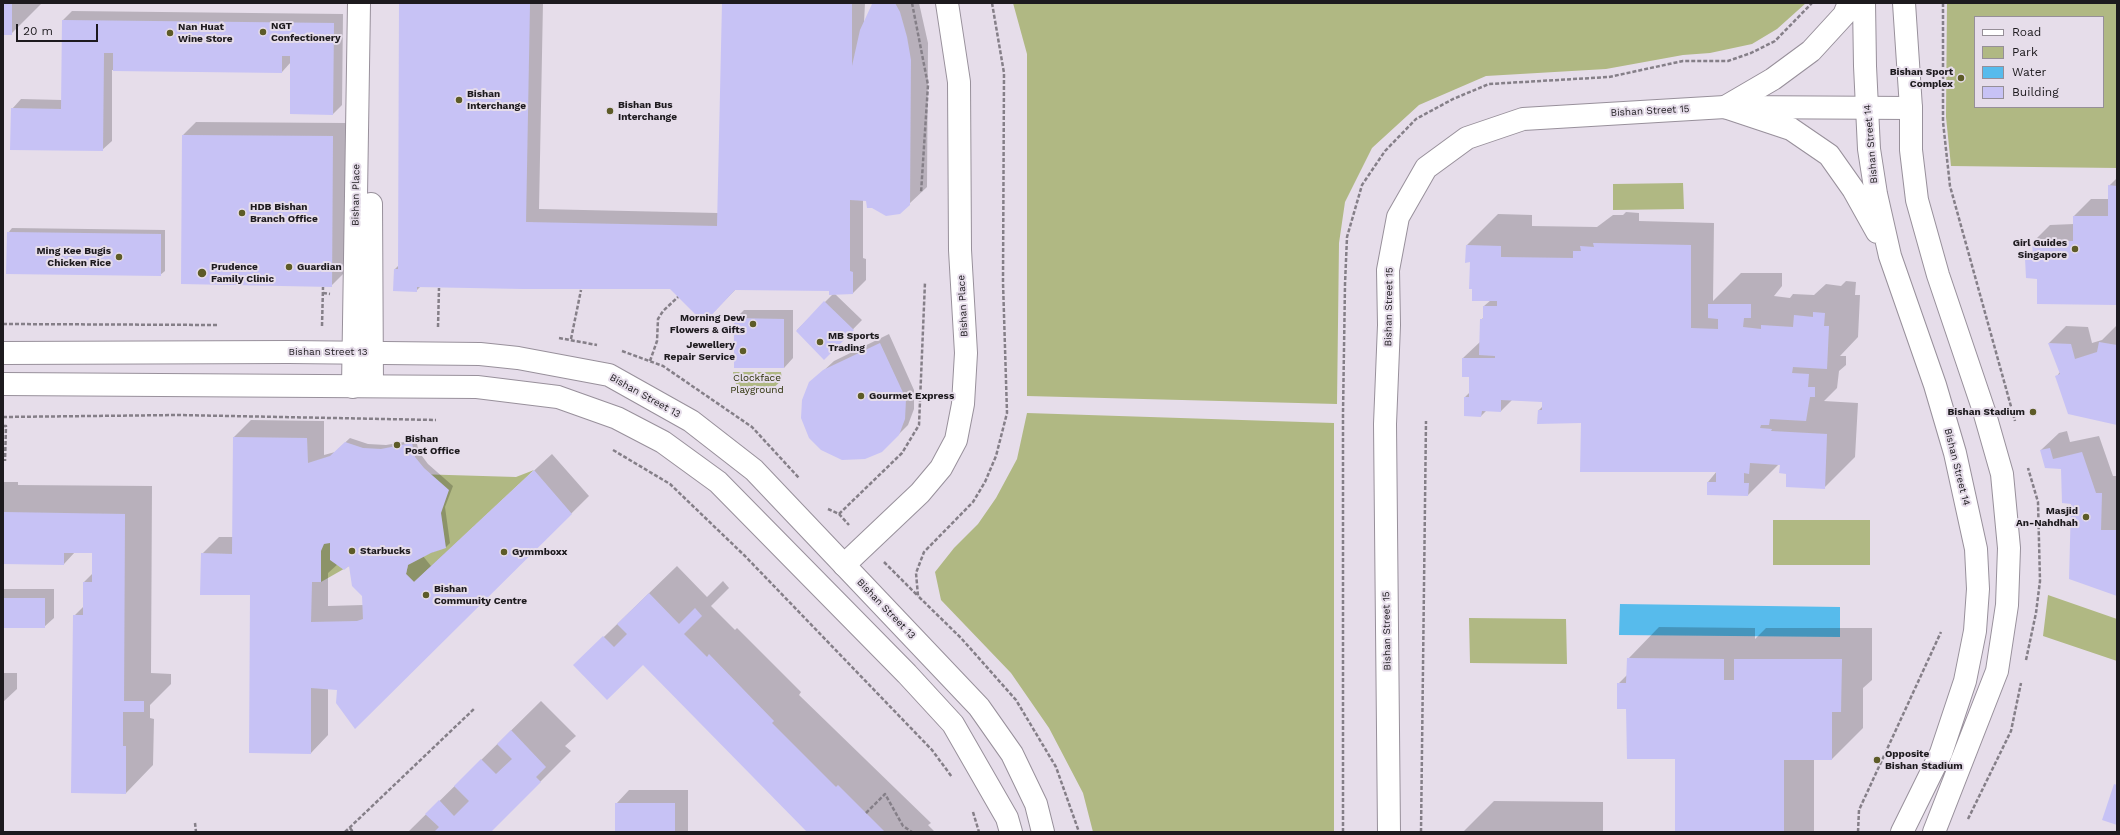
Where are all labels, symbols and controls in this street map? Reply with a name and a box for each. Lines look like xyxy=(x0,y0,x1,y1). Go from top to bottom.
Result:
scale bar xyxy=(18,16,100,42)
legend xyxy=(1974,16,2104,108)
place label: NGT Confectionery xyxy=(271,20,341,44)
place label: Nan Huat Wine Store xyxy=(178,21,233,44)
text: 20 m xyxy=(23,24,53,38)
text: Road xyxy=(2012,25,2041,39)
marker: NGT Confectionery xyxy=(258,27,268,37)
marker: Nan Huat Wine Store xyxy=(165,28,175,38)
text: Park xyxy=(2012,45,2038,59)
text: Water xyxy=(2012,65,2046,79)
place label: Bishan Sport Complex xyxy=(1890,66,1953,90)
marker: Bishan Sport Complex xyxy=(1956,73,1966,83)
text: Building xyxy=(2012,85,2059,99)
place label: Bishan Interchange xyxy=(467,88,526,112)
marker: Bishan Interchange xyxy=(454,95,464,105)
place label: Bishan Bus Interchange xyxy=(618,99,677,122)
street label: Bishan Street 15 xyxy=(1610,103,1690,119)
street label: Bishan Street 14 xyxy=(1862,104,1880,184)
marker: Bishan Bus Interchange xyxy=(605,106,615,116)
street label: Bishan Place xyxy=(349,164,363,226)
place label: HDB Bishan Branch Office xyxy=(250,201,318,224)
marker: HDB Bishan Branch Office xyxy=(237,208,247,218)
place label: Girl Guides Singapore xyxy=(2013,237,2067,260)
marker: Girl Guides Singapore xyxy=(2070,244,2080,254)
place label: Ming Kee Bugis Chicken Rice xyxy=(36,245,111,268)
marker: Ming Kee Bugis Chicken Rice xyxy=(114,252,124,262)
place label: Prudence Family Clinic xyxy=(211,261,274,284)
place label: Guardian xyxy=(297,261,342,273)
marker: Guardian xyxy=(284,262,294,272)
marker: Prudence Family Clinic xyxy=(196,267,208,279)
street label: Bishan Street 15 xyxy=(1382,267,1396,347)
street label: Bishan Place xyxy=(955,275,971,337)
place label: Morning Dew Flowers & Gifts xyxy=(670,312,745,336)
marker: Morning Dew Flowers & Gifts xyxy=(748,319,758,329)
place label: MB Sports Trading xyxy=(828,330,879,354)
marker: MB Sports Trading xyxy=(815,337,825,347)
place label: Jewellery Repair Service xyxy=(664,339,735,362)
street label: Bishan Street 13 xyxy=(288,346,368,358)
marker: Jewellery Repair Service xyxy=(738,346,748,356)
street label: Bishan Street 13 xyxy=(607,372,683,420)
park label: Clockface Playground xyxy=(730,372,784,396)
place label: Gourmet Express xyxy=(869,390,954,402)
marker: Gourmet Express xyxy=(856,391,866,401)
place label: Bishan Stadium xyxy=(1947,406,2025,418)
marker: Bishan Stadium xyxy=(2028,407,2038,417)
street label: Bishan Street 14 xyxy=(1942,427,1972,507)
place label: Bishan Post Office xyxy=(405,433,460,456)
marker: Bishan Post Office xyxy=(392,440,402,450)
place label: Masjid An-Nahdhah xyxy=(2016,505,2078,528)
marker: Masjid An-Nahdhah xyxy=(2081,512,2091,522)
place label: Starbucks xyxy=(360,545,411,557)
marker: Starbucks xyxy=(347,546,357,556)
place label: Gymmboxx xyxy=(512,546,567,558)
marker: Gymmboxx xyxy=(499,547,509,557)
street label: Bishan Street 13 xyxy=(854,576,918,642)
place label: Bishan Community Centre xyxy=(434,583,527,606)
marker: Bishan Community Centre xyxy=(421,590,431,600)
street label: Bishan Street 15 xyxy=(1380,591,1394,671)
place label: Opposite Bishan Stadium xyxy=(1885,748,1963,772)
marker: Opposite Bishan Stadium xyxy=(1872,755,1882,765)

